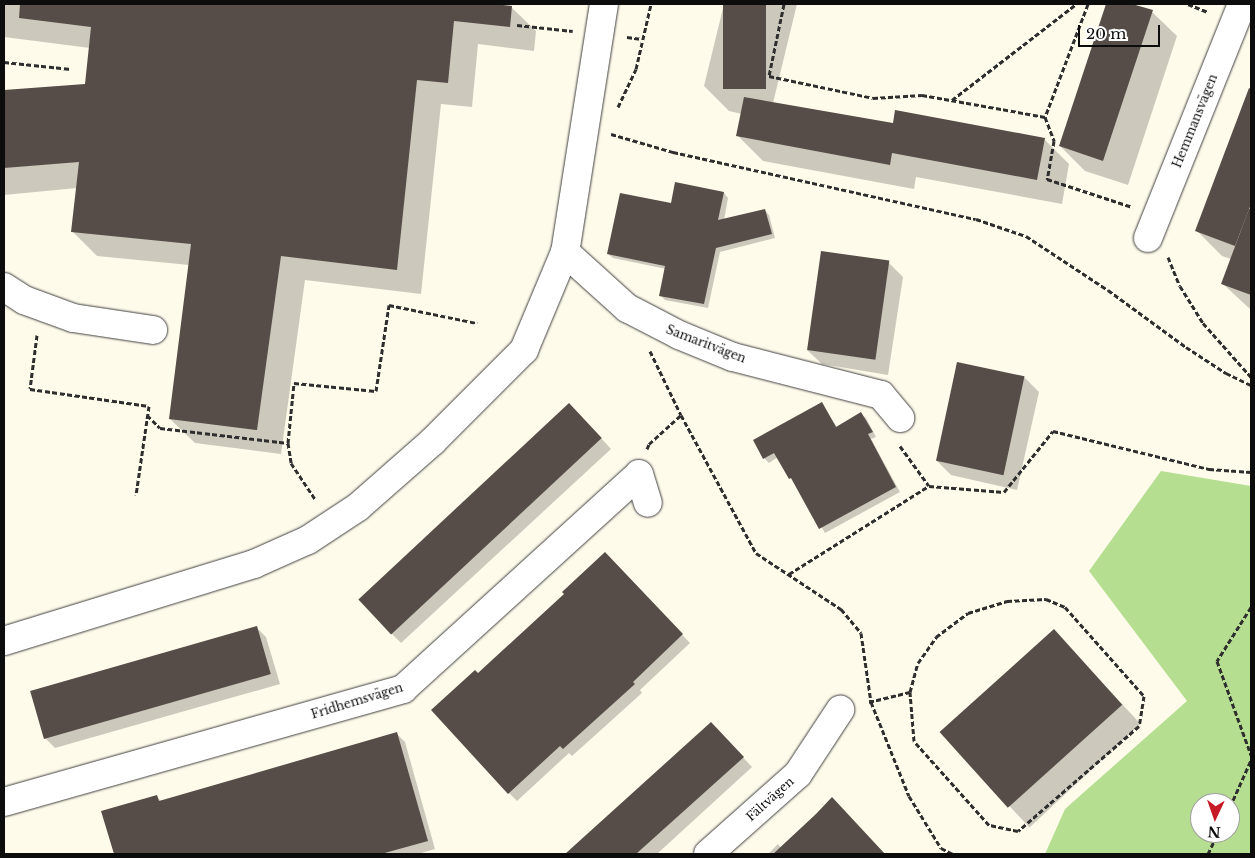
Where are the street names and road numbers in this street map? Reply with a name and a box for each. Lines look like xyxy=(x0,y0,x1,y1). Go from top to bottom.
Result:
street label: Hemmansvägen xyxy=(1170,72,1220,170)
street label: Samaritvägen xyxy=(664,322,748,366)
street label: Fridhemsvägen xyxy=(309,680,405,722)
street label: Fältvägen xyxy=(743,774,797,824)

